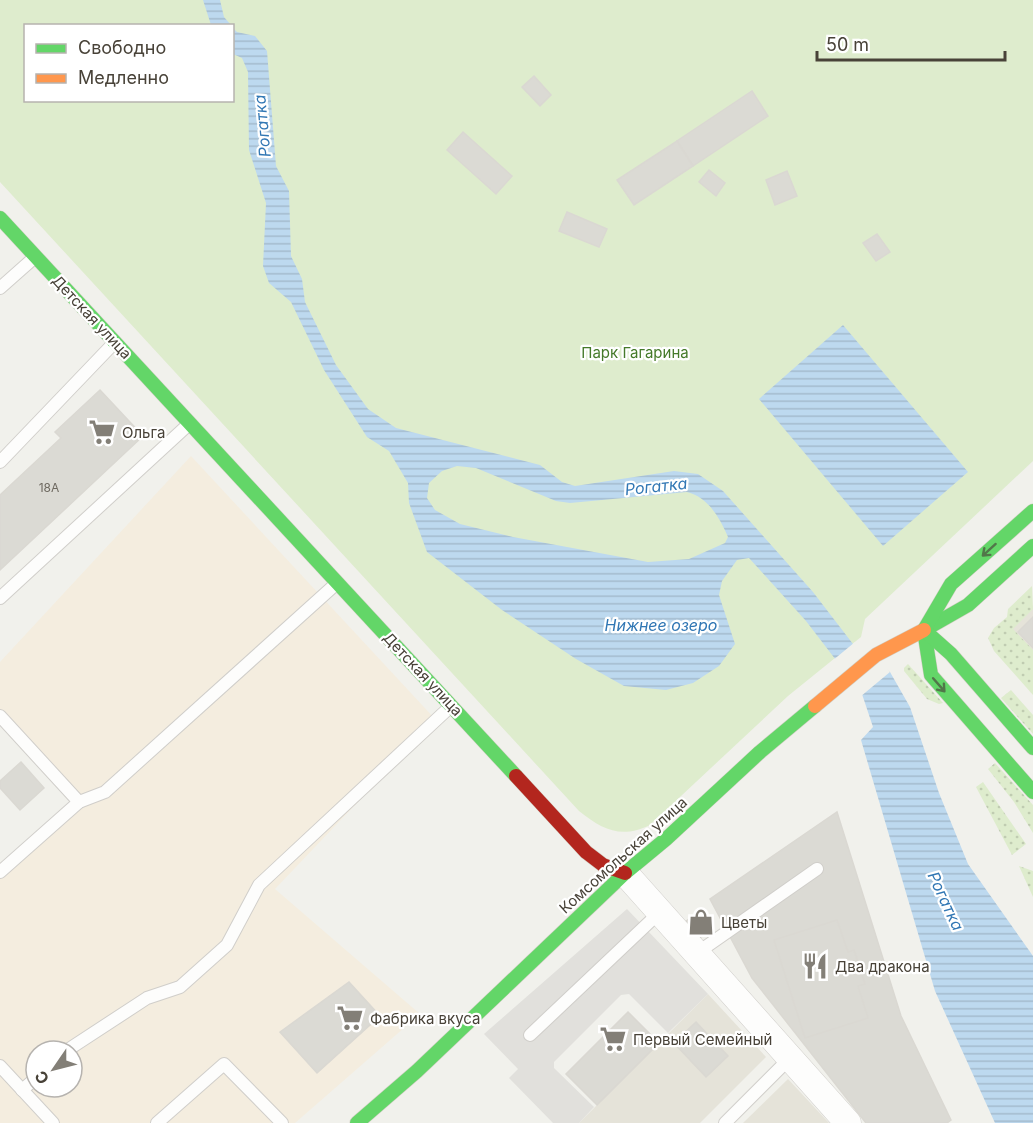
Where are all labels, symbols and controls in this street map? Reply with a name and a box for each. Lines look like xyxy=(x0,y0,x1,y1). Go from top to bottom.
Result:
legend xyxy=(24,24,234,102)
scale bar xyxy=(817,24,1004,62)
text: 50 m xyxy=(826,34,869,55)
text: Свободно xyxy=(78,37,166,58)
text: Медленно xyxy=(78,67,169,88)
water label: Рогатка xyxy=(249,94,275,158)
street label: Детская улица xyxy=(48,271,136,363)
park label: Парк Гагарина xyxy=(581,343,689,362)
supermarket icon: Ольга xyxy=(87,417,117,447)
place label: Ольга xyxy=(122,423,165,442)
water label: Рогатка xyxy=(624,473,688,499)
house number: 18А xyxy=(39,480,59,495)
one-way arrow xyxy=(982,542,997,556)
water label: Нижнее озеро xyxy=(605,615,717,635)
street label: Детская улица xyxy=(379,628,467,720)
one-way arrow xyxy=(932,677,946,692)
street label: Комсомольская улица xyxy=(555,793,691,917)
water label: Рогатка xyxy=(924,868,968,934)
shop icon: Цветы xyxy=(686,907,716,937)
place label: Цветы xyxy=(721,913,767,932)
restaurant icon: Два дракона xyxy=(800,951,830,981)
place label: Два дракона xyxy=(835,957,930,976)
supermarket icon: Фабрика вкуса xyxy=(335,1003,365,1033)
place label: Фабрика вкуса xyxy=(370,1009,480,1028)
supermarket icon: Первый Семейный xyxy=(598,1024,628,1054)
place label: Первый Семейный xyxy=(633,1030,772,1049)
north arrow xyxy=(24,1039,84,1099)
text: С xyxy=(30,1067,53,1088)

